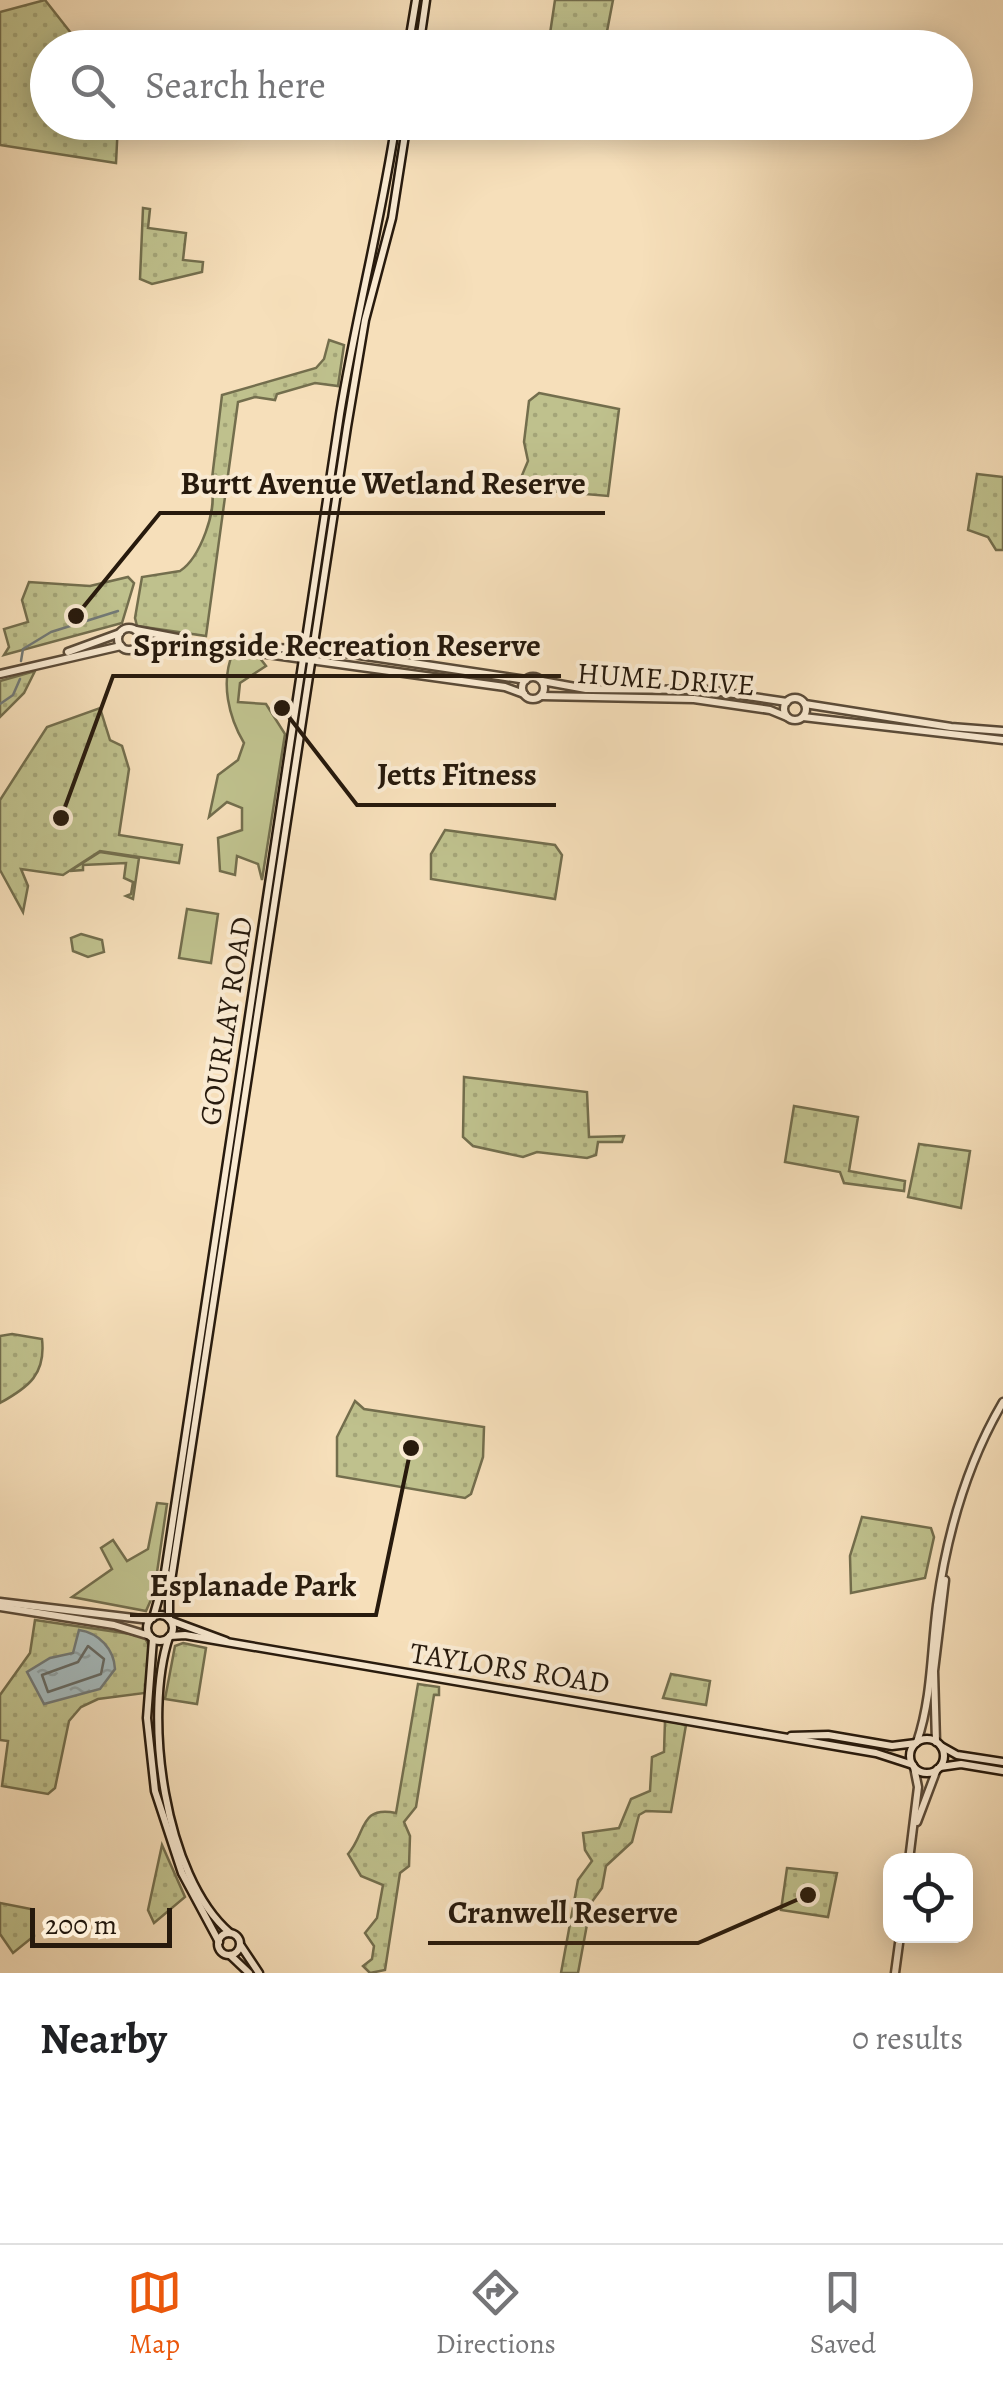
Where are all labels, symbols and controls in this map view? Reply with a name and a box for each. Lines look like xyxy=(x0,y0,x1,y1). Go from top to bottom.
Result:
search box xyxy=(30,30,973,140)
icon: search xyxy=(65,58,120,113)
text: Search here xyxy=(145,59,326,111)
callout: Burtt Avenue Wetland Reserve xyxy=(160,451,605,513)
text: Burtt Avenue Wetland Reserve xyxy=(180,461,586,505)
callout: Springside Recreation Reserve xyxy=(113,614,561,676)
text: Springside Recreation Reserve xyxy=(133,623,541,667)
street label: HUME DRIVE xyxy=(576,653,756,705)
callout: Jetts Fitness xyxy=(357,743,556,805)
text: Jetts Fitness xyxy=(377,752,537,796)
street label: GOURLAY ROAD xyxy=(190,914,262,1128)
callout: Esplanade Park xyxy=(130,1553,376,1615)
text: Esplanade Park xyxy=(150,1563,357,1607)
street label: TAYLORS ROAD xyxy=(407,1632,613,1704)
map controls xyxy=(883,1853,973,1943)
button: locate xyxy=(883,1853,973,1943)
callout: Cranwell Reserve xyxy=(428,1881,698,1943)
text: Cranwell Reserve xyxy=(448,1890,678,1934)
scale bar xyxy=(30,1903,172,1948)
text: 200 m xyxy=(45,1906,117,1944)
text: Nearby xyxy=(40,2010,167,2067)
text: 0 results xyxy=(852,2016,963,2060)
tab: Map xyxy=(127,2265,182,2363)
tab: Directions xyxy=(436,2265,556,2363)
tab: Saved xyxy=(810,2265,876,2363)

